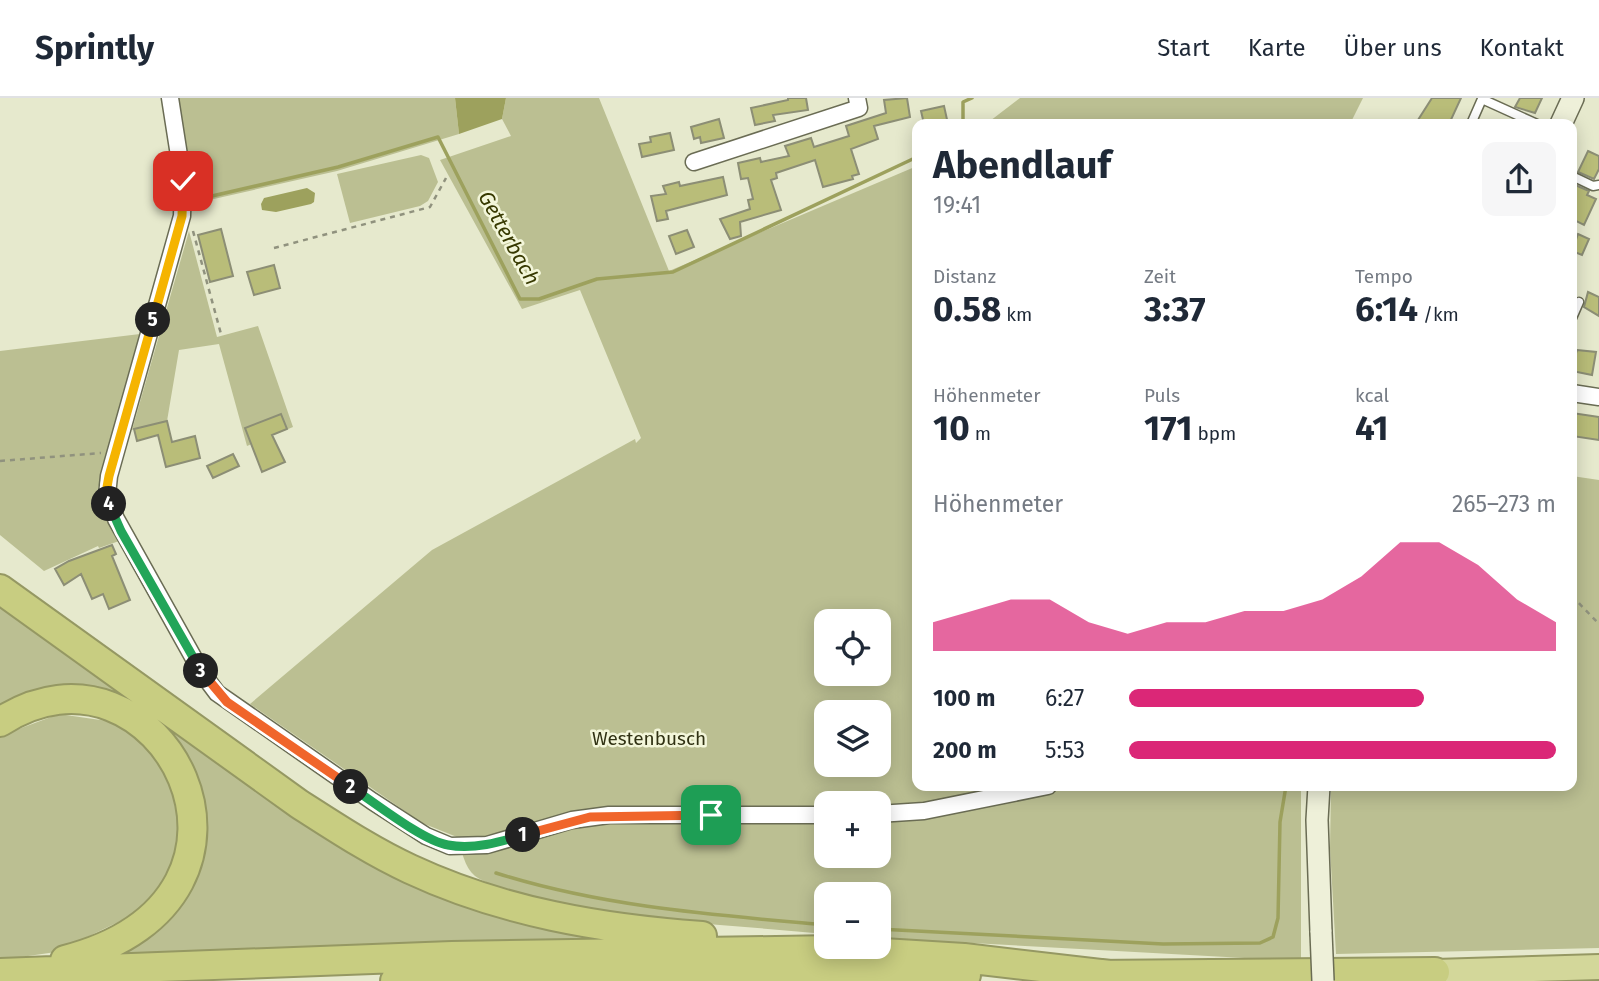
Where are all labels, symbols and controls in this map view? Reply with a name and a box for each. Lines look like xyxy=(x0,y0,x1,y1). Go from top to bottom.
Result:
text: Sprintly xyxy=(35,28,154,68)
text: Start xyxy=(1157,34,1210,62)
text: Karte xyxy=(1248,34,1306,62)
text: Über uns xyxy=(1344,34,1442,62)
text: Kontakt xyxy=(1480,34,1564,62)
text: Abendlauf xyxy=(933,142,1111,188)
button: share xyxy=(1482,142,1556,216)
pin xyxy=(153,151,213,211)
icon: check xyxy=(164,162,202,200)
water label: Getterbach xyxy=(473,186,545,290)
text: 19:41 xyxy=(933,191,981,219)
text: Distanz xyxy=(933,265,996,288)
text: Zeit xyxy=(1144,265,1176,288)
text: Tempo xyxy=(1355,265,1413,288)
text: 0.58 xyxy=(933,288,1001,330)
text: 3:37 xyxy=(1144,288,1206,330)
text: 6:14 xyxy=(1355,288,1418,330)
pin: 5 xyxy=(136,302,170,338)
text: km xyxy=(1001,303,1032,326)
text: /km xyxy=(1418,303,1459,326)
text: 5 xyxy=(147,308,158,331)
text: Höhenmeter xyxy=(933,384,1041,407)
text: Puls xyxy=(1144,384,1180,407)
text: kcal xyxy=(1355,384,1389,407)
text: 10 xyxy=(933,407,970,449)
text: 171 xyxy=(1144,407,1192,449)
text: 41 xyxy=(1355,407,1389,449)
text: m xyxy=(970,422,991,445)
text: bpm xyxy=(1192,422,1236,445)
pin: 4 xyxy=(92,486,126,522)
text: Höhenmeter xyxy=(933,490,1063,518)
text: 265–273 m xyxy=(1452,490,1556,518)
text: 4 xyxy=(103,492,114,515)
map controls xyxy=(814,609,891,959)
button: locate xyxy=(814,609,891,686)
pin: 3 xyxy=(184,654,218,688)
text: 3 xyxy=(196,659,205,682)
text: 100 m xyxy=(933,684,995,712)
text: 6:27 xyxy=(1045,684,1084,712)
button: layers xyxy=(814,700,891,777)
park label: Westenbusch xyxy=(592,727,706,750)
text: 200 m xyxy=(933,736,997,764)
text: 5:53 xyxy=(1045,736,1085,764)
pin: 2 xyxy=(334,770,368,804)
text: 2 xyxy=(346,775,355,798)
pin xyxy=(681,785,741,845)
button: + xyxy=(814,791,891,868)
icon: arrive xyxy=(692,796,730,834)
pin: 1 xyxy=(505,818,540,852)
text: 1 xyxy=(518,823,527,846)
button: − xyxy=(814,882,891,959)

